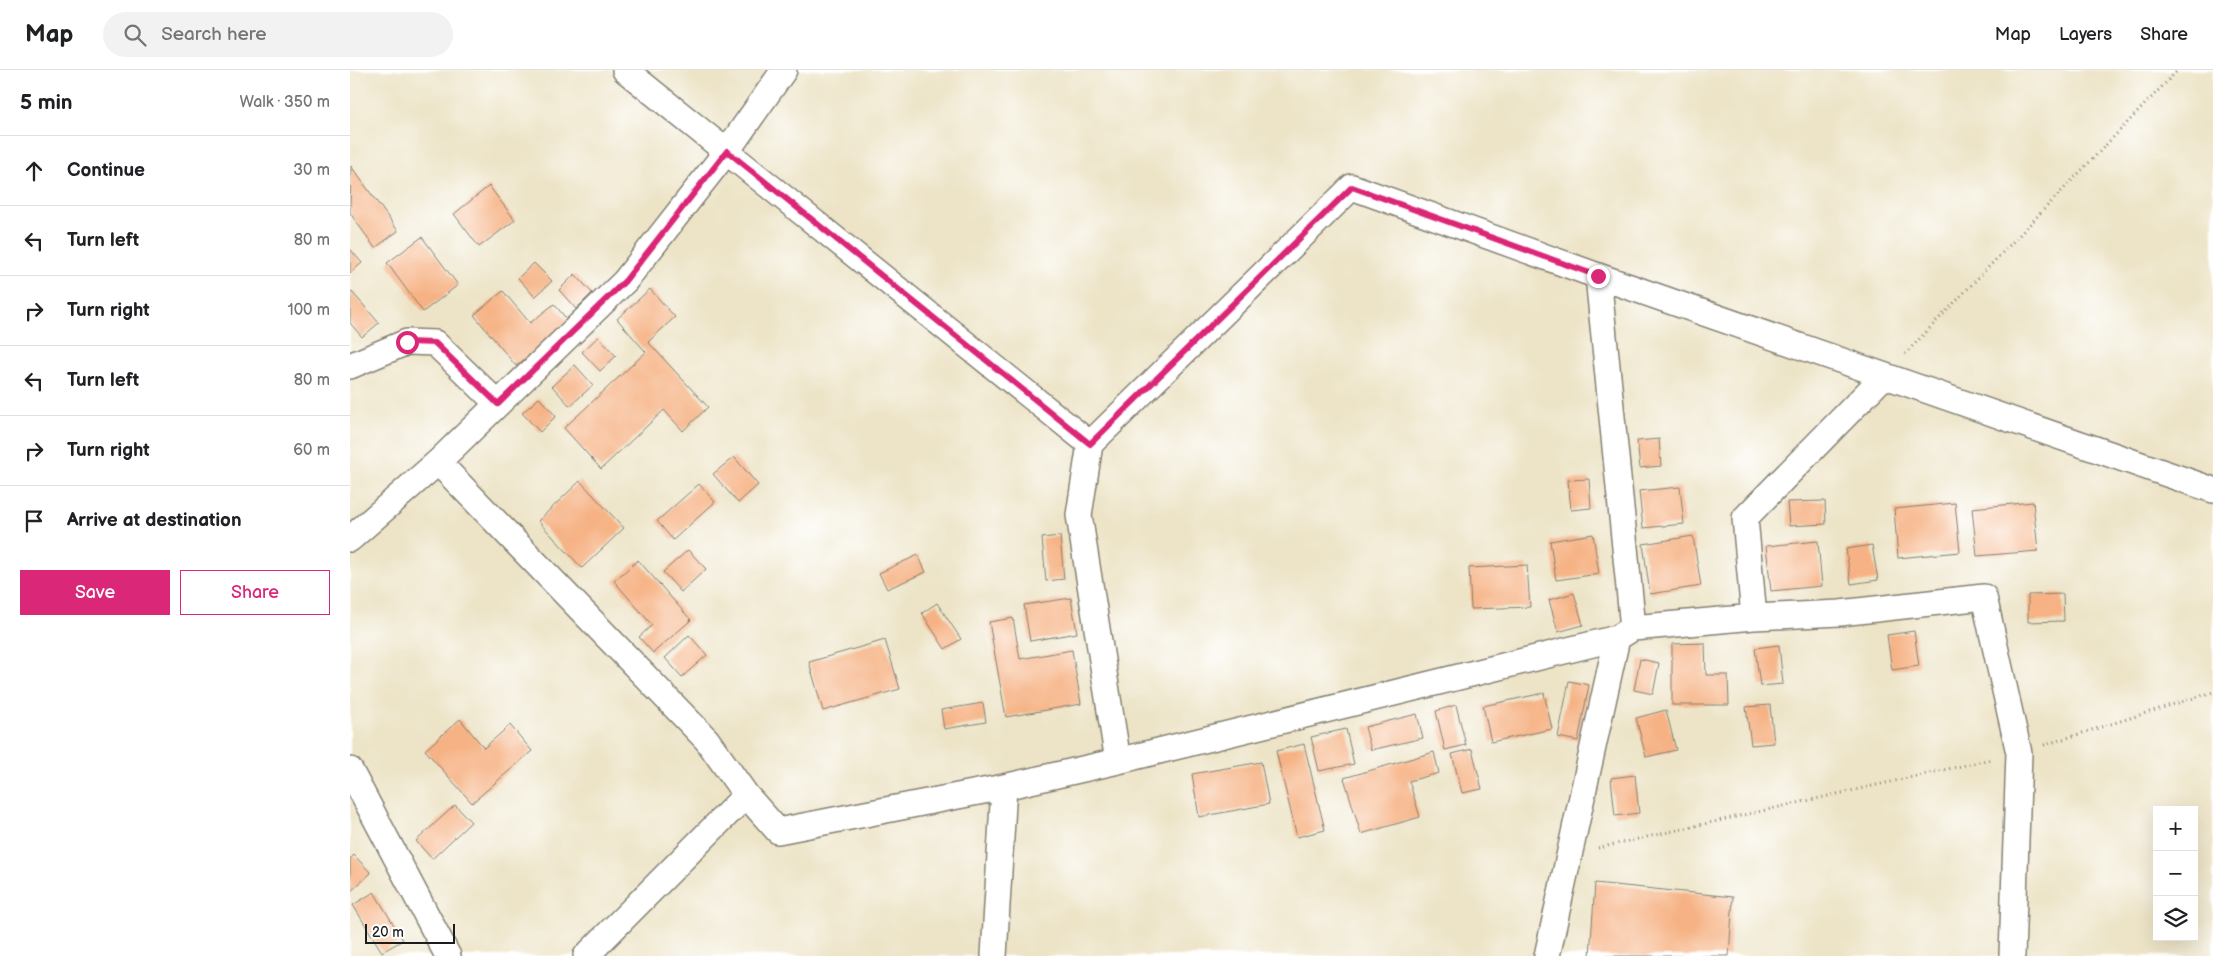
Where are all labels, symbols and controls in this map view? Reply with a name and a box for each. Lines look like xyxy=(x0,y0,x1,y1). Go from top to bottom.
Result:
search box xyxy=(103,12,453,57)
text: Map xyxy=(25,20,73,49)
icon: search xyxy=(121,21,149,49)
text: Search here xyxy=(161,23,267,46)
text: Map xyxy=(1995,24,2031,45)
text: Layers xyxy=(2059,24,2112,45)
text: Share xyxy=(2140,24,2188,45)
text: 5 min xyxy=(20,90,73,115)
text: Walk · 350 m xyxy=(239,93,330,112)
icon: ahead xyxy=(20,157,48,185)
text: Continue xyxy=(67,159,145,182)
text: 30 m xyxy=(293,161,330,180)
icon: left xyxy=(20,227,48,255)
text: Turn left xyxy=(67,229,139,252)
text: 80 m xyxy=(294,231,330,250)
route end xyxy=(1587,265,1610,288)
icon: right xyxy=(20,297,48,325)
text: Turn right xyxy=(67,299,150,322)
text: 100 m xyxy=(287,301,330,320)
route start xyxy=(396,331,419,354)
icon: left xyxy=(20,367,48,395)
text: Turn left xyxy=(67,369,139,392)
text: 80 m xyxy=(294,371,330,390)
icon: right xyxy=(20,437,48,465)
text: Turn right xyxy=(67,439,150,462)
text: 60 m xyxy=(293,441,330,460)
icon: arrive xyxy=(20,507,48,535)
text: Arrive at destination xyxy=(67,509,242,532)
button: Save xyxy=(20,570,170,615)
button: Share xyxy=(180,570,330,615)
map controls xyxy=(2153,806,2198,941)
button: + xyxy=(2153,806,2198,851)
button: − xyxy=(2153,851,2198,896)
button: layers xyxy=(2153,896,2198,941)
scale bar xyxy=(365,921,455,944)
text: 20 m xyxy=(372,924,404,941)

